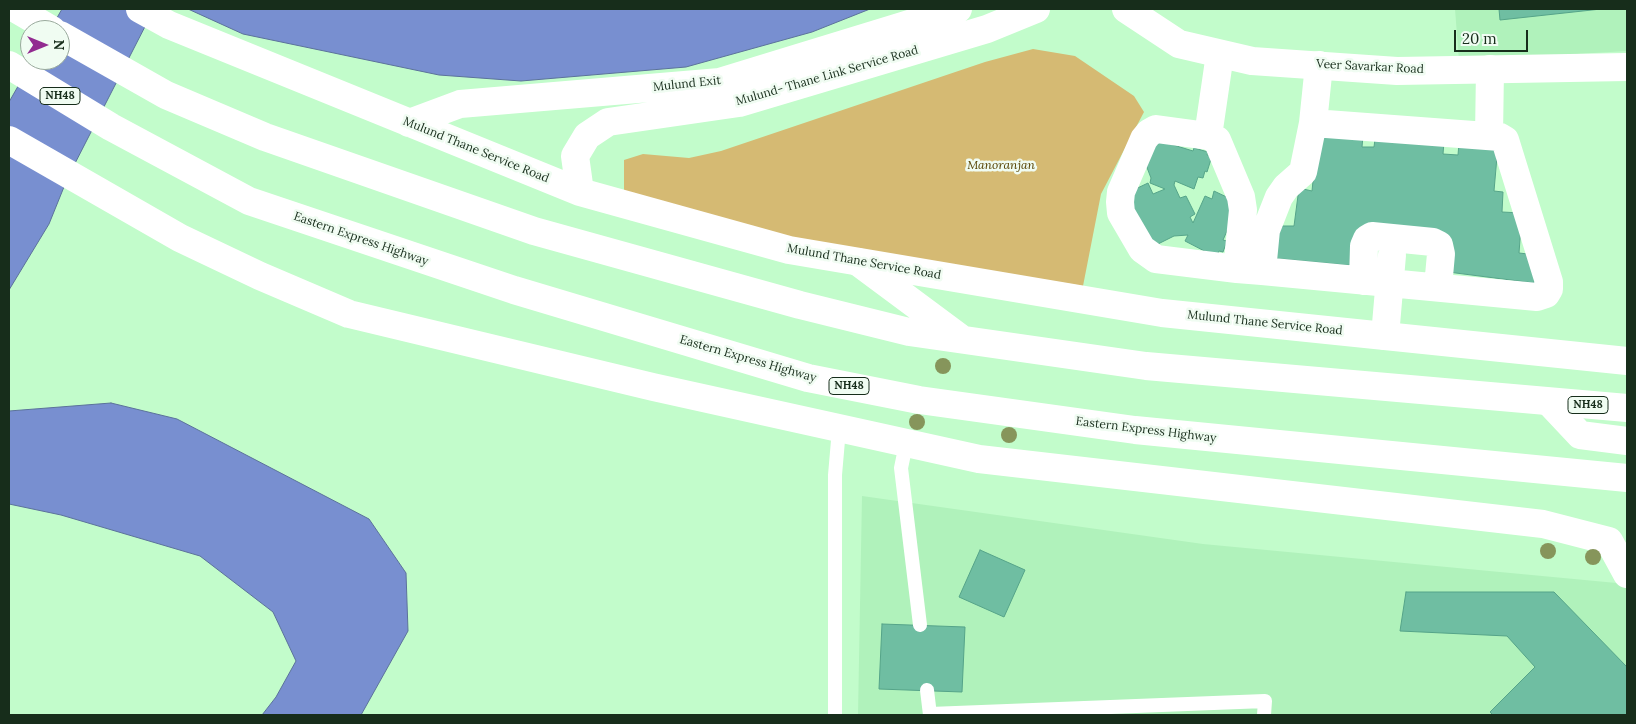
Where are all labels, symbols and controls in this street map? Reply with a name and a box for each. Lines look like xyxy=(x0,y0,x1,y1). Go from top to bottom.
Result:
north arrow xyxy=(20,20,70,70)
scale bar xyxy=(1456,20,1530,52)
text: 20 m xyxy=(1462,29,1497,48)
text: N xyxy=(50,40,68,50)
street label: Mulund- Thane Link Service Road xyxy=(734,43,920,109)
street label: Veer Savarkar Road xyxy=(1316,57,1424,77)
street label: Mulund Exit xyxy=(652,73,722,95)
road number: NH48 xyxy=(40,88,80,104)
street label: Mulund Thane Service Road xyxy=(401,114,551,186)
park label: Manoranjan xyxy=(967,159,1035,173)
street label: Eastern Express Highway xyxy=(292,209,430,269)
street label: Mulund Thane Service Road xyxy=(786,241,942,283)
street label: Mulund Thane Service Road xyxy=(1187,308,1343,338)
street label: Eastern Express Highway xyxy=(678,333,818,385)
road number: NH48 xyxy=(829,378,869,394)
road number: NH48 xyxy=(1568,396,1608,414)
street label: Eastern Express Highway xyxy=(1075,414,1217,446)

